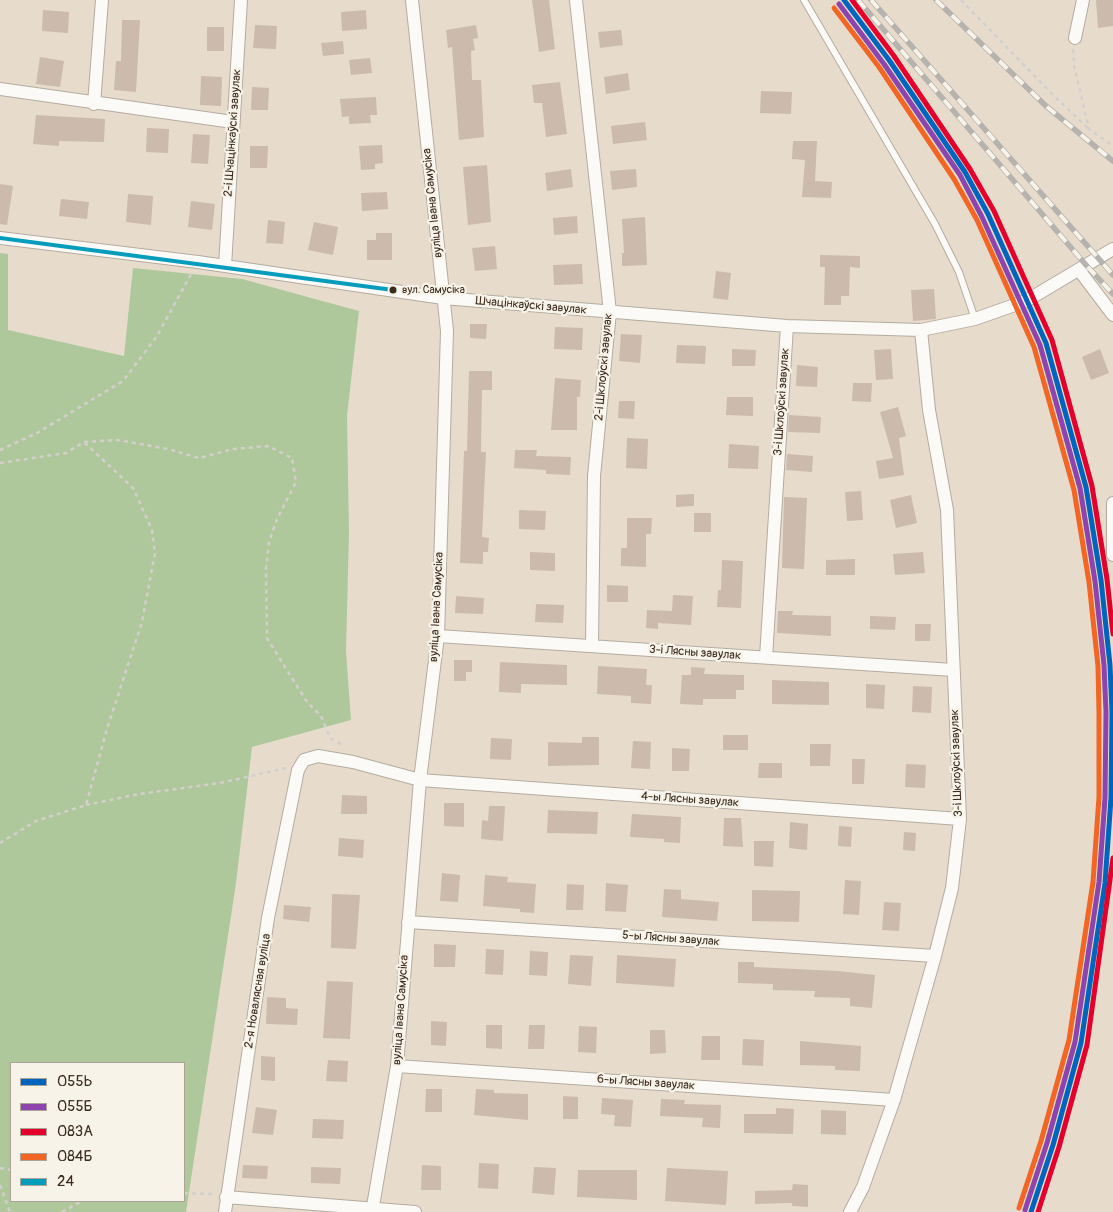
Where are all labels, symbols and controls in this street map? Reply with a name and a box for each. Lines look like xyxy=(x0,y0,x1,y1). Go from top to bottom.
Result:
street label: 2-і Шчацінкаўскі завулак xyxy=(221,69,245,197)
street label: вуліца Івана Самусіка xyxy=(420,147,446,259)
place label: вул. Самусіка xyxy=(402,283,465,297)
marker: вул. Самусіка xyxy=(388,285,398,295)
street label: Шчацінкаўскі завулак xyxy=(475,294,587,318)
street label: 2-і Шклоўскі завулак xyxy=(592,313,616,421)
street label: 3-і Шклоўскі завулак xyxy=(771,348,793,456)
street label: вуліца Івана Самусіка xyxy=(427,552,447,662)
street label: 3-і Лясны завулак xyxy=(648,643,742,663)
street label: 3-і Шклоўскі завулак xyxy=(948,709,966,817)
street label: 4-ы Лясны завулак xyxy=(641,789,739,811)
street label: 5-ы Лясны завулак xyxy=(622,928,720,950)
street label: 2-я Новалясная вуліца xyxy=(242,933,274,1049)
street label: вуліца Івана Самусіка xyxy=(390,955,412,1065)
legend xyxy=(10,1062,185,1202)
text: 055Ь xyxy=(57,1072,93,1091)
street label: 6-ы Лясны завулак xyxy=(597,1072,695,1094)
text: 055Б xyxy=(57,1097,93,1116)
text: 083А xyxy=(57,1122,93,1141)
text: 084Б xyxy=(57,1147,93,1166)
text: 24 xyxy=(57,1172,74,1191)

